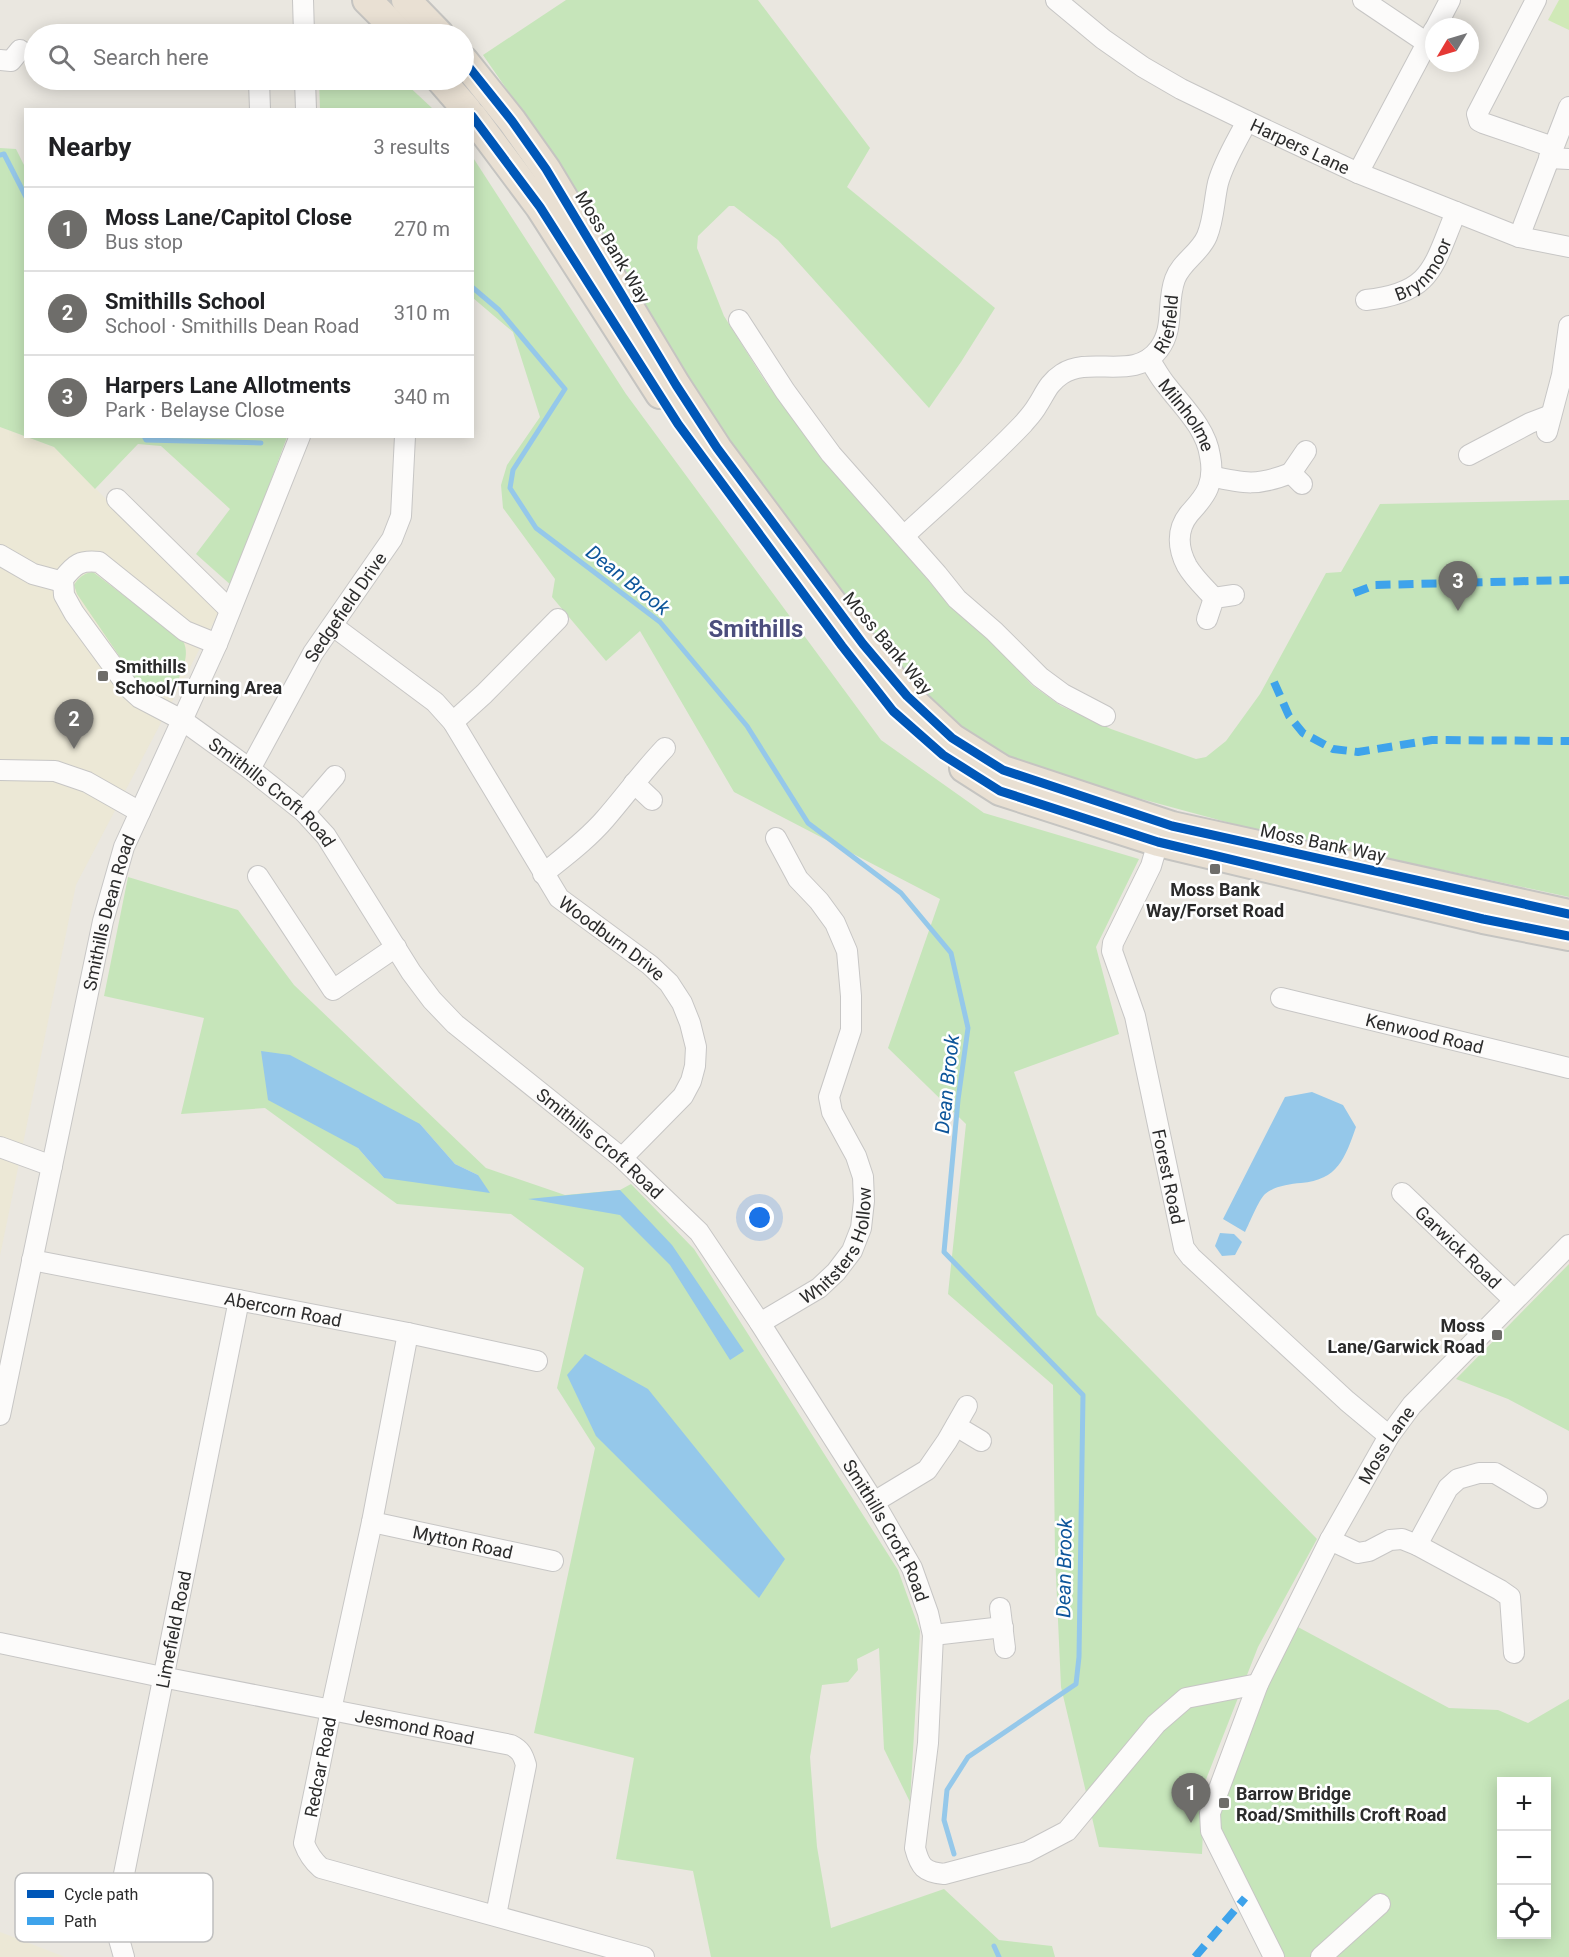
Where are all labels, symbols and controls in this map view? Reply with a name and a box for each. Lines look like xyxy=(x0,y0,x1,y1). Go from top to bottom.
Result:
north arrow xyxy=(1425,18,1479,72)
search box xyxy=(24,24,474,90)
icon: search xyxy=(45,41,78,74)
text: Search here xyxy=(93,45,209,70)
street label: Harpers Lane xyxy=(1247,114,1353,178)
text: Nearby xyxy=(48,132,131,162)
text: 3 results xyxy=(374,135,450,159)
street label: Moss Bank Way xyxy=(571,187,655,307)
text: Moss Lane/Capitol Close xyxy=(105,205,352,230)
text: 1 xyxy=(62,217,73,241)
text: 270 m xyxy=(394,217,450,241)
text: Bus stop xyxy=(105,230,183,254)
street label: Brynmoor xyxy=(1392,235,1455,304)
text: Smithills School xyxy=(105,289,265,314)
street label: Riefield xyxy=(1149,294,1182,357)
text: 2 xyxy=(62,301,73,325)
text: 310 m xyxy=(394,301,450,325)
text: School · Smithills Dean Road xyxy=(105,314,359,338)
text: Harpers Lane Allotments xyxy=(105,373,351,398)
street label: Milnholme xyxy=(1155,374,1219,454)
text: 3 xyxy=(62,385,73,409)
text: 340 m xyxy=(394,385,450,409)
text: Park · Belayse Close xyxy=(105,398,285,422)
water label: Dean Brook xyxy=(581,540,676,621)
street label: Sedgefield Drive xyxy=(300,548,390,666)
pin: 3 xyxy=(1438,562,1478,611)
street label: Moss Bank Way xyxy=(839,587,937,699)
district label: Smithills xyxy=(709,615,803,643)
place label: Smithills School/Turning Area xyxy=(115,656,282,698)
marker: Smithills School/Turning Area xyxy=(96,669,110,683)
pin: 2 xyxy=(54,700,94,749)
street label: Smithills Croft Road xyxy=(205,733,340,850)
street label: Moss Bank Way xyxy=(1258,819,1388,867)
street label: Smithills Dean Road xyxy=(78,831,139,993)
marker: Moss Bank Way/Forset Road xyxy=(1208,862,1222,876)
place label: Moss Bank Way/Forset Road xyxy=(1146,879,1284,921)
street label: Woodburn Drive xyxy=(555,891,670,984)
street label: Kenwood Road xyxy=(1364,1009,1486,1057)
water label: Dean Brook xyxy=(930,1032,964,1135)
street label: Smithills Croft Road xyxy=(533,1083,668,1203)
street label: Forest Road xyxy=(1149,1127,1189,1226)
street label: Whitsters Hollow xyxy=(796,1186,874,1308)
street label: Garwick Road xyxy=(1411,1201,1506,1293)
your location xyxy=(745,1203,774,1232)
street label: Abercorn Road xyxy=(223,1287,344,1330)
place label: Moss Lane/Garwick Road xyxy=(1328,1315,1485,1357)
marker: Moss Lane/Garwick Road xyxy=(1490,1328,1504,1342)
street label: Moss Lane xyxy=(1354,1402,1418,1487)
street label: Smithills Croft Road xyxy=(839,1455,933,1604)
water label: Dean Brook xyxy=(1051,1517,1077,1618)
street label: Mytton Road xyxy=(411,1521,515,1563)
street label: Limefield Road xyxy=(151,1569,195,1690)
street label: Jesmond Road xyxy=(353,1704,476,1748)
street label: Redcar Road xyxy=(300,1715,340,1819)
pin: 1 xyxy=(1172,1774,1210,1823)
map controls xyxy=(1497,1777,1551,1939)
button: + xyxy=(1497,1777,1551,1831)
place label: Barrow Bridge Road/Smithills Croft Road xyxy=(1236,1783,1446,1825)
marker: Barrow Bridge Road/Smithills Croft Road xyxy=(1217,1796,1231,1810)
button: − xyxy=(1497,1831,1551,1885)
legend xyxy=(15,1873,213,1942)
text: Cycle path xyxy=(64,1885,138,1904)
button: locate xyxy=(1497,1885,1551,1939)
text: Path xyxy=(64,1912,97,1931)

